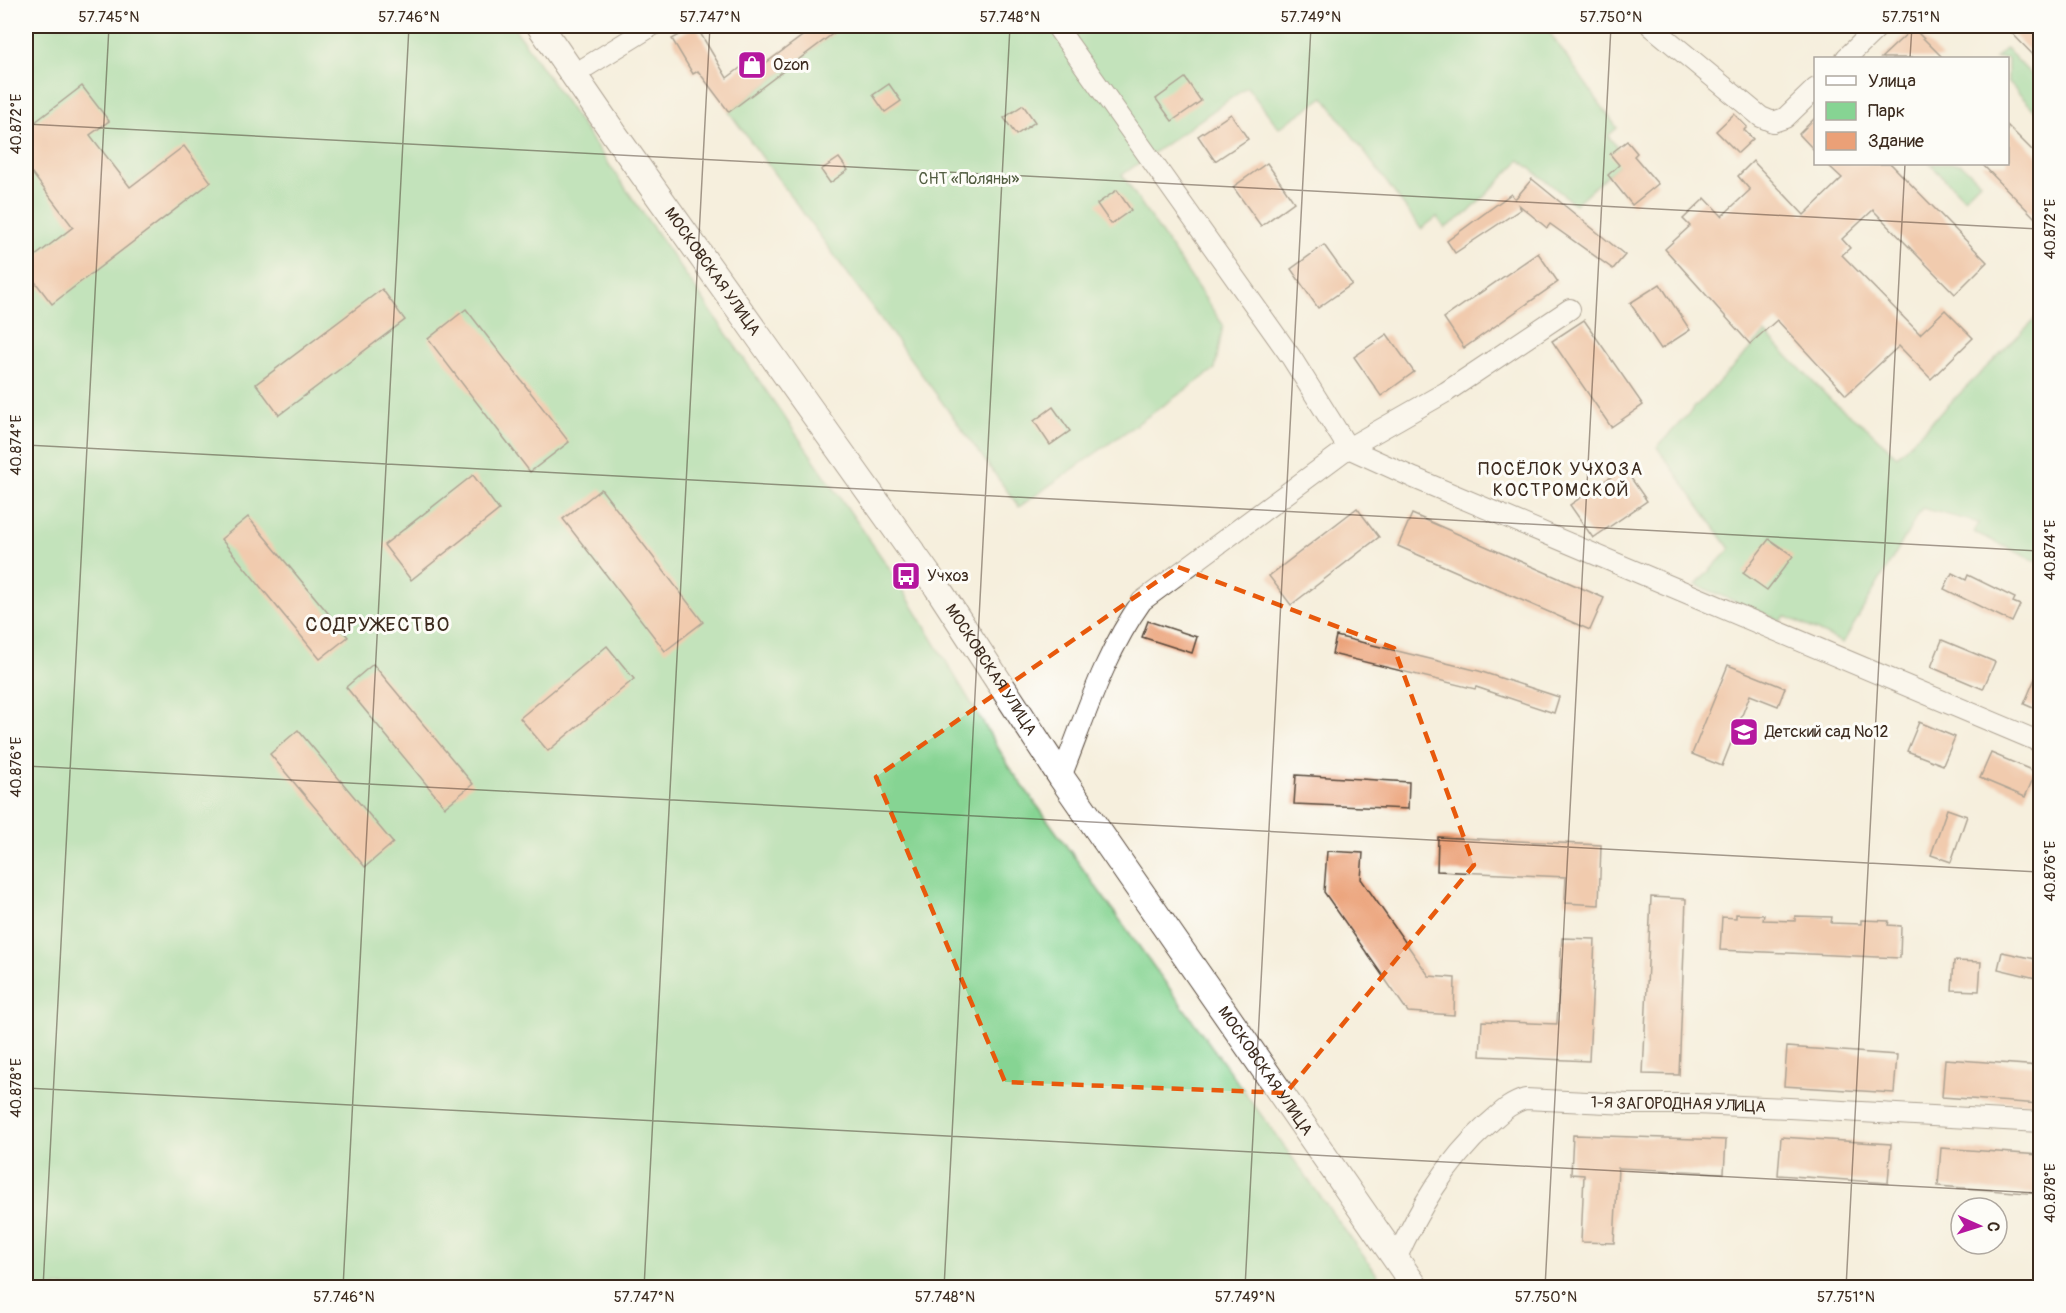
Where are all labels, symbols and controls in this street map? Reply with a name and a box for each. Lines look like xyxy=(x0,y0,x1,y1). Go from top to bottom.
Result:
text: 57.745°N xyxy=(79,8,139,27)
text: 57.746°N xyxy=(378,8,440,27)
text: 57.747°N xyxy=(680,8,740,27)
text: 57.748°N xyxy=(980,8,1040,27)
text: 57.749°N xyxy=(1281,8,1341,27)
text: 57.750°N xyxy=(1580,8,1642,27)
text: 57.751°N xyxy=(1882,8,1940,27)
shop icon: Ozon xyxy=(736,49,768,81)
place label: Ozon xyxy=(773,55,809,75)
legend xyxy=(1814,57,2009,165)
text: Улица xyxy=(1868,70,1916,93)
text: 40.872°E xyxy=(7,94,26,154)
text: Парк xyxy=(1868,100,1905,123)
text: Здание xyxy=(1868,130,1924,153)
park label: СНТ «Поляны» xyxy=(919,169,1019,189)
text: 40.872°E xyxy=(2041,199,2060,259)
street label: МОСКОВСКАЯ УЛИЦА xyxy=(660,204,765,340)
text: 40.874°E xyxy=(7,414,26,475)
district label: ПОСЁЛОК УЧХОЗА КОСТРОМСКОЙ xyxy=(1478,458,1644,502)
text: 40.874°E xyxy=(2041,519,2060,580)
bus stop icon: Учхоз xyxy=(890,560,922,592)
place label: Учхоз xyxy=(927,566,969,586)
street label: МОСКОВСКАЯ УЛИЦА xyxy=(941,600,1041,739)
district label: СОДРУЖЕСТВО xyxy=(305,612,451,637)
school or university icon: Детский сад №12 xyxy=(1728,716,1760,748)
place label: Детский сад №12 xyxy=(1764,722,1888,742)
text: 40.876°E xyxy=(7,736,26,797)
text: 40.876°E xyxy=(2041,840,2060,901)
street label: МОСКОВСКАЯ УЛИЦА xyxy=(1213,1002,1317,1139)
text: 40.878°E xyxy=(7,1058,26,1118)
street label: 1-Я ЗАГОРОДНАЯ УЛИЦА xyxy=(1590,1092,1766,1117)
text: 40.878°E xyxy=(2041,1163,2060,1223)
north arrow xyxy=(1949,1196,2009,1256)
text: С xyxy=(1983,1221,2003,1232)
text: 57.746°N xyxy=(313,1288,375,1307)
text: 57.747°N xyxy=(614,1288,674,1307)
text: 57.748°N xyxy=(915,1288,975,1307)
text: 57.749°N xyxy=(1215,1288,1275,1307)
text: 57.750°N xyxy=(1515,1288,1577,1307)
text: 57.751°N xyxy=(1817,1288,1875,1307)

